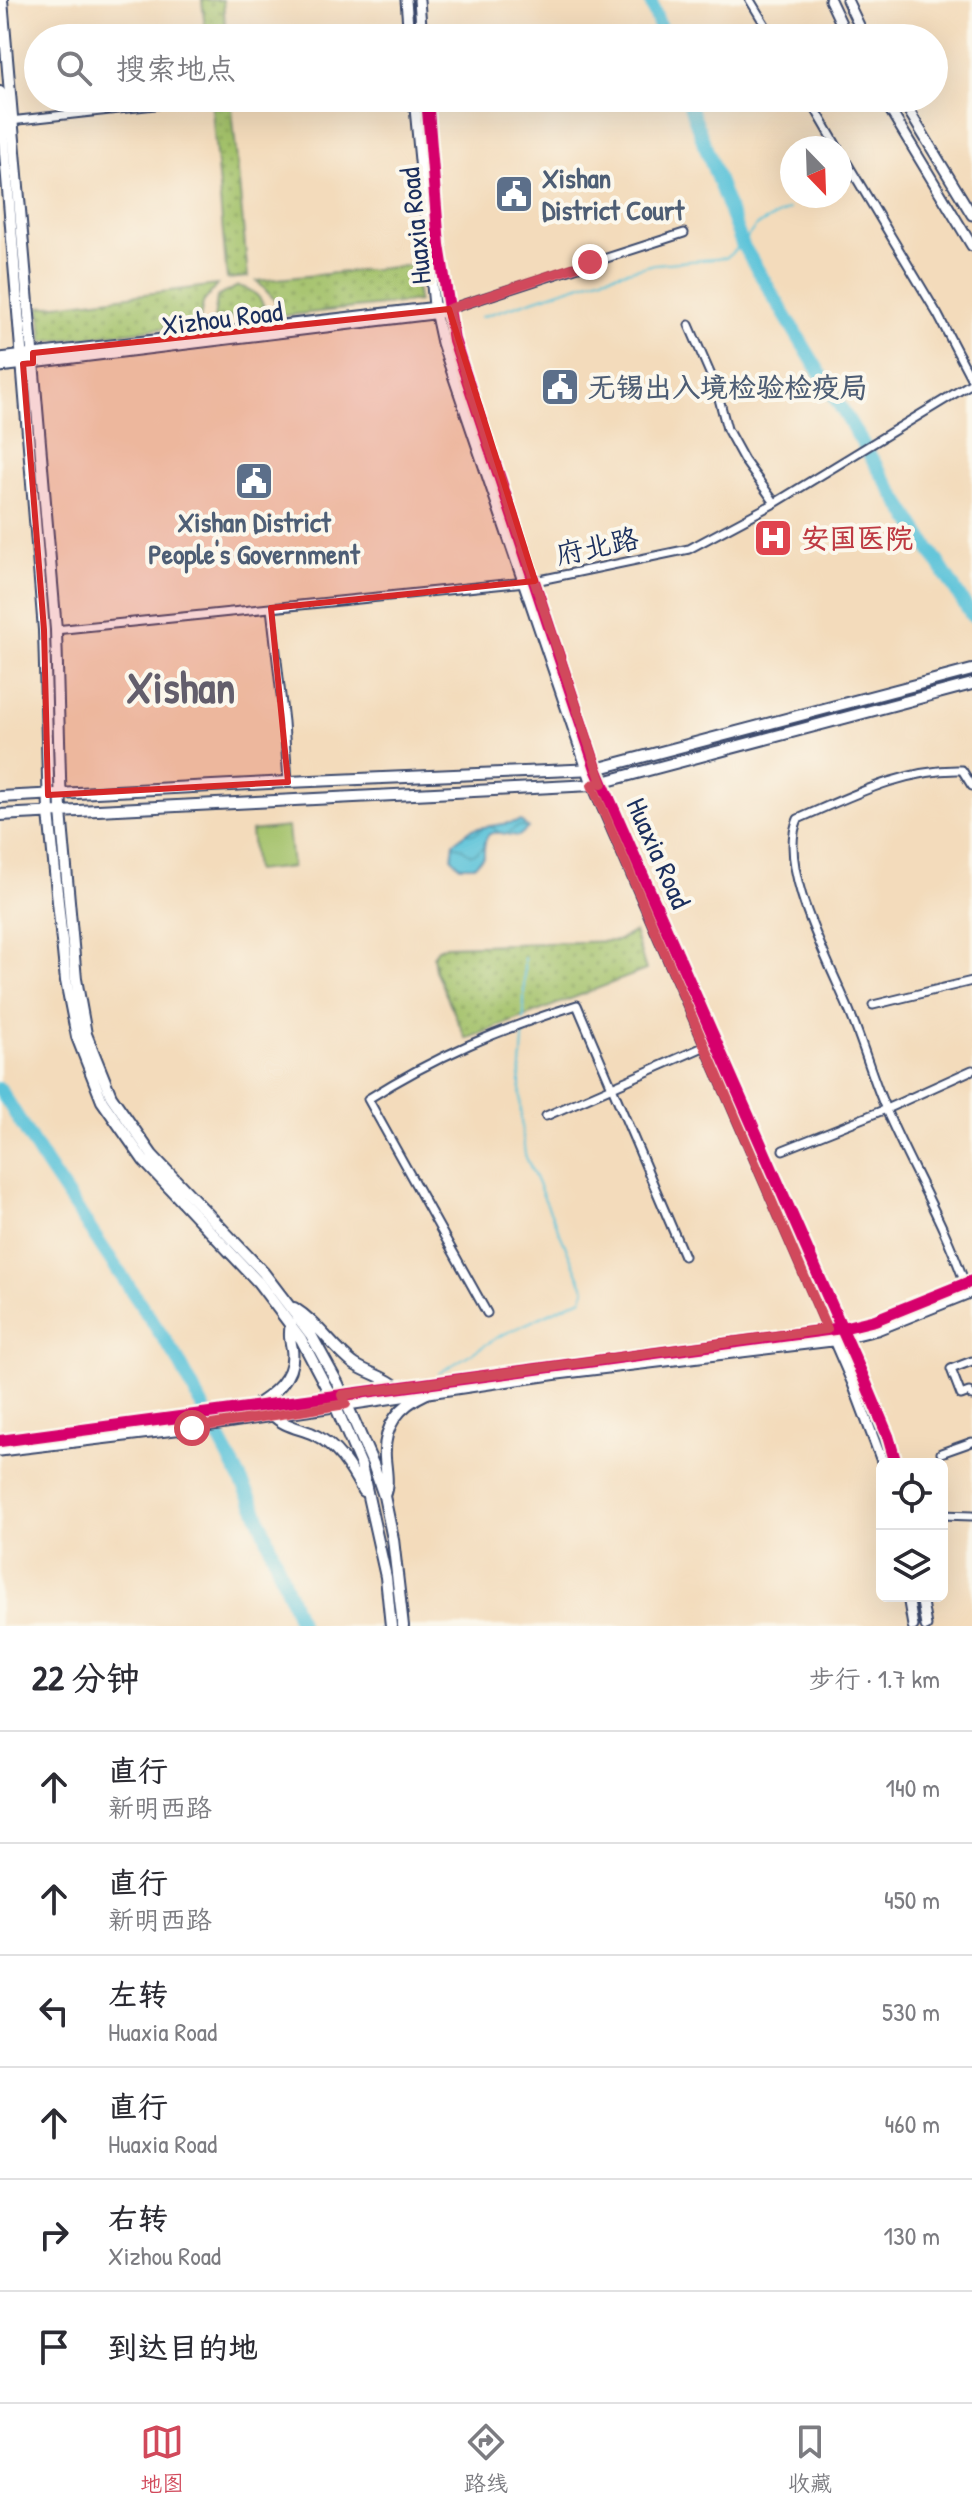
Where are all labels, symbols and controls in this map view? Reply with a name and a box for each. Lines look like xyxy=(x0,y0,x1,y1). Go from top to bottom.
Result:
search box xyxy=(24,24,948,112)
icon: search xyxy=(52,46,96,90)
text: 搜索地点 xyxy=(116,48,236,88)
north arrow xyxy=(780,136,852,208)
place label: Xishan District Court xyxy=(542,159,686,229)
street label: Huaxia Road xyxy=(390,166,440,286)
public building icon: Xishan District Court xyxy=(493,173,535,215)
route end xyxy=(572,244,608,280)
street label: Xizhou Road xyxy=(159,292,285,344)
public building icon: 无锡出入境检验检疫局 xyxy=(539,366,581,408)
place label: 无锡出入境检验检疫局 xyxy=(588,368,868,406)
public building icon: Xishan District People's Government xyxy=(233,460,275,502)
place label: Xishan District People's Government xyxy=(148,503,361,574)
hospital icon: 安国医院 xyxy=(752,517,794,559)
street label: 府北路 xyxy=(552,519,642,573)
place label: 安国医院 xyxy=(801,519,913,557)
district label: Xishan xyxy=(127,657,235,717)
street label: Huaxia Road xyxy=(618,792,700,914)
route start xyxy=(174,1410,210,1446)
map controls xyxy=(876,1458,948,1602)
button: locate xyxy=(876,1458,948,1530)
button: layers xyxy=(876,1530,948,1602)
text: 22 分钟 xyxy=(32,1655,140,1701)
text: 步行 · 1.7 km xyxy=(809,1661,940,1696)
text: 直行 xyxy=(108,1750,168,1790)
icon: ahead xyxy=(32,1765,76,1809)
text: 140 m xyxy=(886,1770,940,1805)
text: 新明西路 xyxy=(108,1790,212,1825)
text: 直行 xyxy=(108,1862,168,1902)
icon: ahead xyxy=(32,1877,76,1921)
text: 450 m xyxy=(884,1882,940,1917)
text: 新明西路 xyxy=(108,1902,212,1937)
text: 左转 xyxy=(108,1974,168,2014)
icon: left xyxy=(32,1989,76,2033)
text: 530 m xyxy=(882,1994,940,2029)
text: Huaxia Road xyxy=(108,2014,217,2049)
text: 直行 xyxy=(108,2086,168,2126)
icon: ahead xyxy=(32,2101,76,2145)
text: 460 m xyxy=(885,2106,940,2141)
text: Huaxia Road xyxy=(108,2126,217,2161)
text: 右转 xyxy=(108,2198,168,2238)
icon: right xyxy=(32,2213,76,2257)
text: 130 m xyxy=(884,2218,940,2253)
text: Xizhou Road xyxy=(108,2238,221,2273)
icon: arrive xyxy=(32,2325,76,2369)
text: 到达目的地 xyxy=(108,2327,258,2367)
tab: 地图 xyxy=(140,2420,184,2498)
tab: 路线 xyxy=(464,2420,508,2498)
tab: 收藏 xyxy=(788,2420,832,2498)

